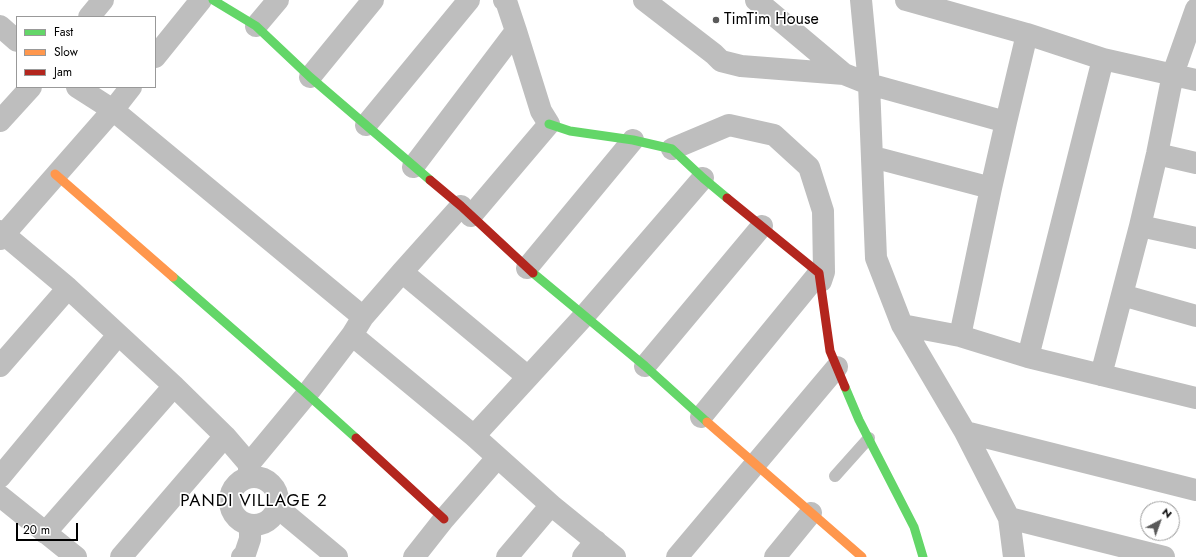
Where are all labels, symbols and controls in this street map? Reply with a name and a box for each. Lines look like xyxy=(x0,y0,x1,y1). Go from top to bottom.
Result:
place label: TimTim House xyxy=(724,10,819,30)
marker: TimTim House xyxy=(711,15,721,25)
legend xyxy=(16,16,156,88)
text: Fast xyxy=(54,23,73,41)
text: Slow xyxy=(54,43,78,61)
text: Jam xyxy=(54,63,72,81)
district label: PANDI VILLAGE 2 xyxy=(180,492,328,512)
north arrow xyxy=(1140,501,1180,541)
text: N xyxy=(1159,504,1176,522)
scale bar xyxy=(18,515,80,541)
text: 20 m xyxy=(23,521,50,539)

